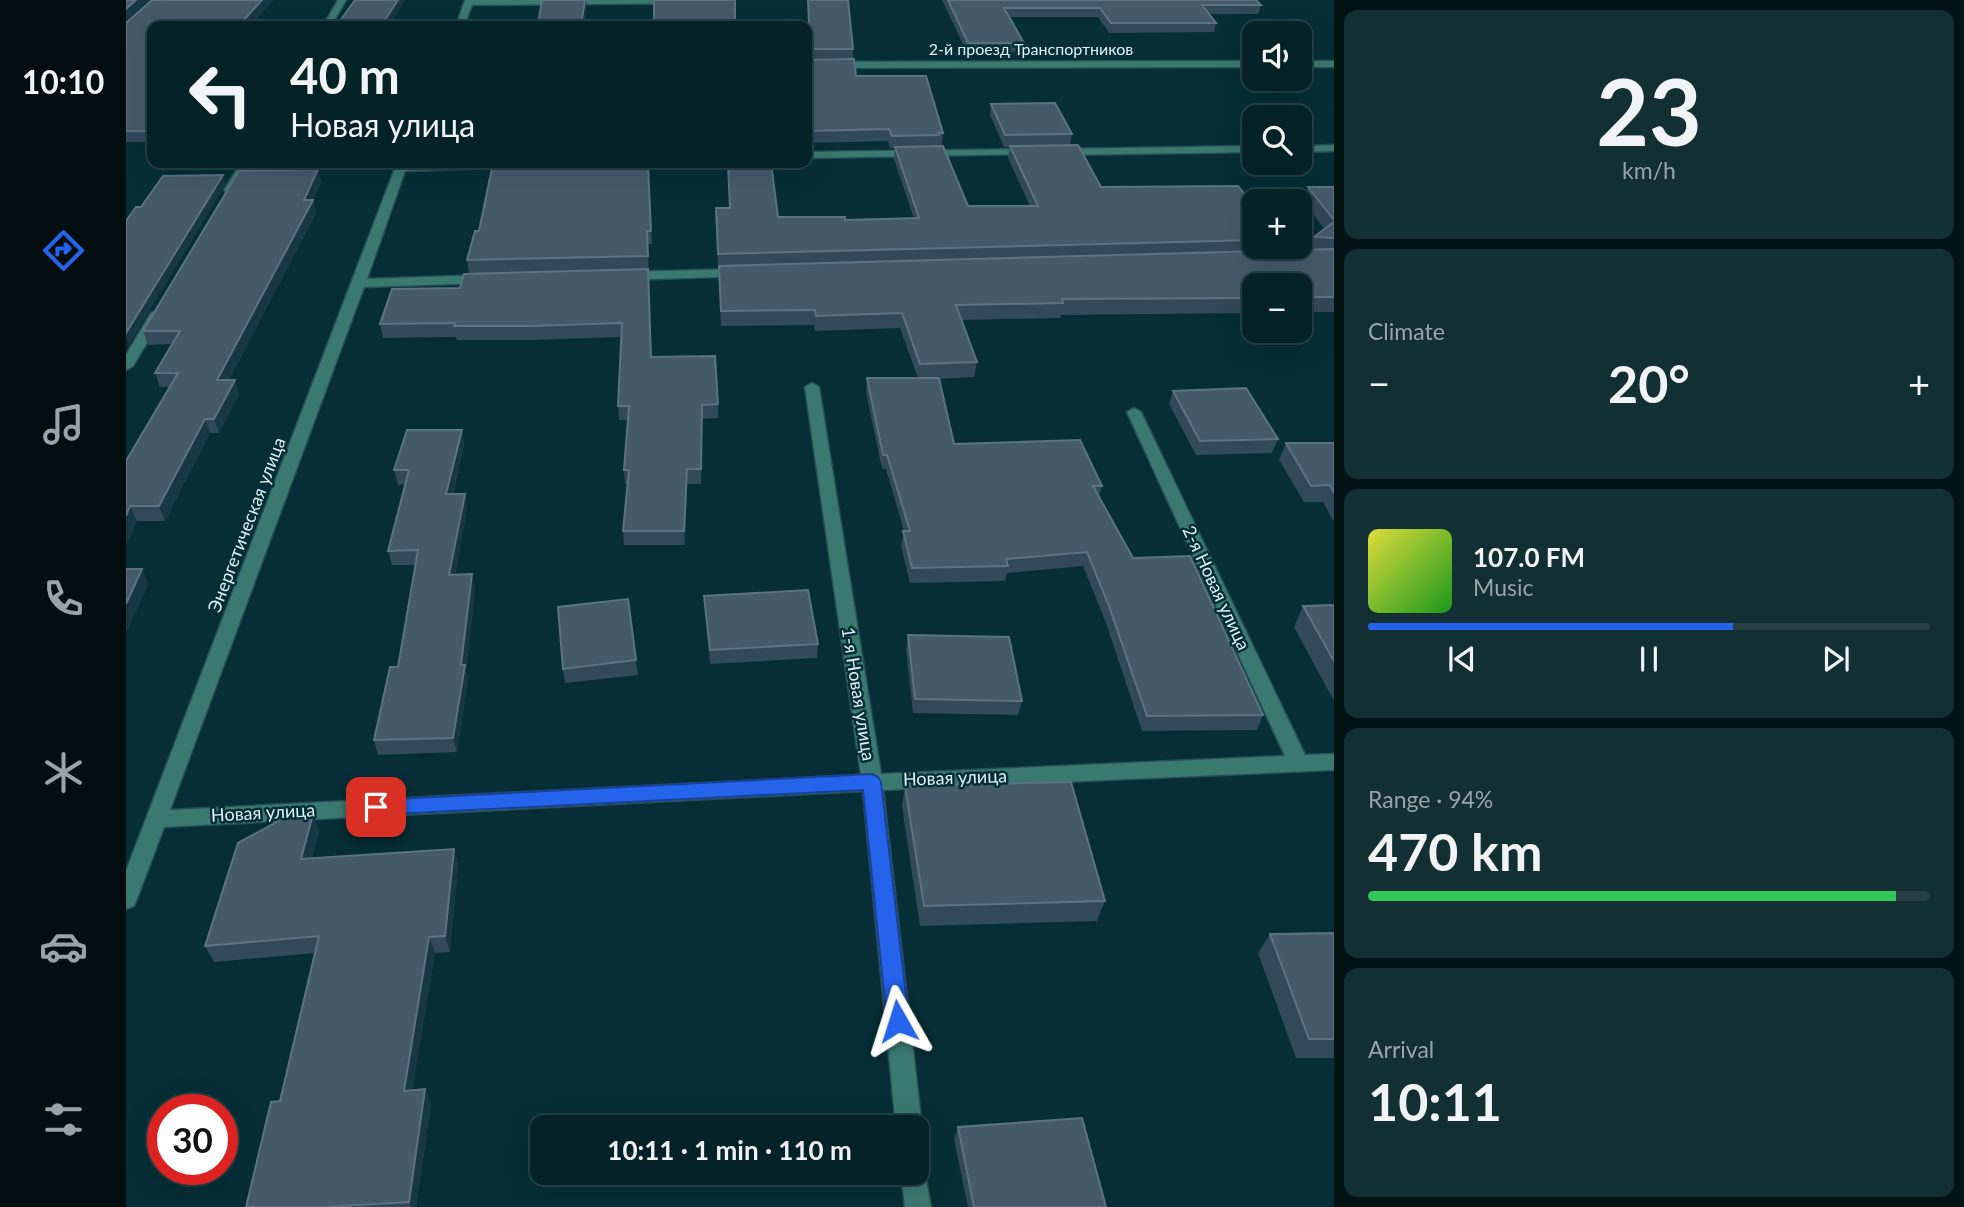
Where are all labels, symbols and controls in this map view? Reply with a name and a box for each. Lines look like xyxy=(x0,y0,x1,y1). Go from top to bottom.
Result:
map controls xyxy=(1242,21,1312,343)
button: sound xyxy=(1242,21,1312,91)
street label: 2-й проезд Транспортников xyxy=(929,39,1133,58)
text: 40 m xyxy=(290,46,400,104)
icon: left xyxy=(175,49,266,140)
text: 23 xyxy=(1596,56,1702,165)
text: 10:10 xyxy=(22,62,104,101)
text: Новая улица xyxy=(290,105,475,144)
button: search xyxy=(1242,105,1312,175)
text: km/h xyxy=(1622,156,1676,184)
button: + xyxy=(1242,189,1312,259)
icon: directions xyxy=(39,226,88,275)
button: − xyxy=(1242,273,1312,343)
text: Climate xyxy=(1368,317,1445,345)
text: 20° xyxy=(1608,352,1690,414)
text: − xyxy=(1368,360,1390,406)
text: + xyxy=(1908,360,1930,406)
icon: music xyxy=(39,400,88,449)
street label: Энергетическая улица xyxy=(203,434,290,615)
street label: 2-я Новая улица xyxy=(1178,522,1255,653)
text: 107.0 FM xyxy=(1473,541,1585,573)
text: Music xyxy=(1473,573,1533,601)
icon: phone xyxy=(39,574,88,623)
street label: 1-я Новая улица xyxy=(838,626,880,762)
icon: previous xyxy=(1443,640,1481,678)
icon: pause xyxy=(1630,640,1668,678)
icon: next xyxy=(1817,640,1855,678)
icon: climate xyxy=(39,748,88,797)
street label: Новая улица xyxy=(903,764,1007,790)
pin xyxy=(346,777,406,837)
text: Range · 94% xyxy=(1368,785,1493,813)
icon: arrive xyxy=(357,788,395,826)
street label: Новая улица xyxy=(210,798,316,826)
text: 470 km xyxy=(1368,820,1542,882)
icon: car xyxy=(39,922,88,971)
position arrow xyxy=(861,984,935,1058)
text: Arrival xyxy=(1368,1035,1434,1063)
text: 10:11 xyxy=(1368,1070,1502,1132)
speed limit sign: 30 xyxy=(147,1094,238,1185)
icon: filters xyxy=(39,1095,88,1144)
text: 10:11 · 1 min · 110 m xyxy=(607,1134,852,1166)

